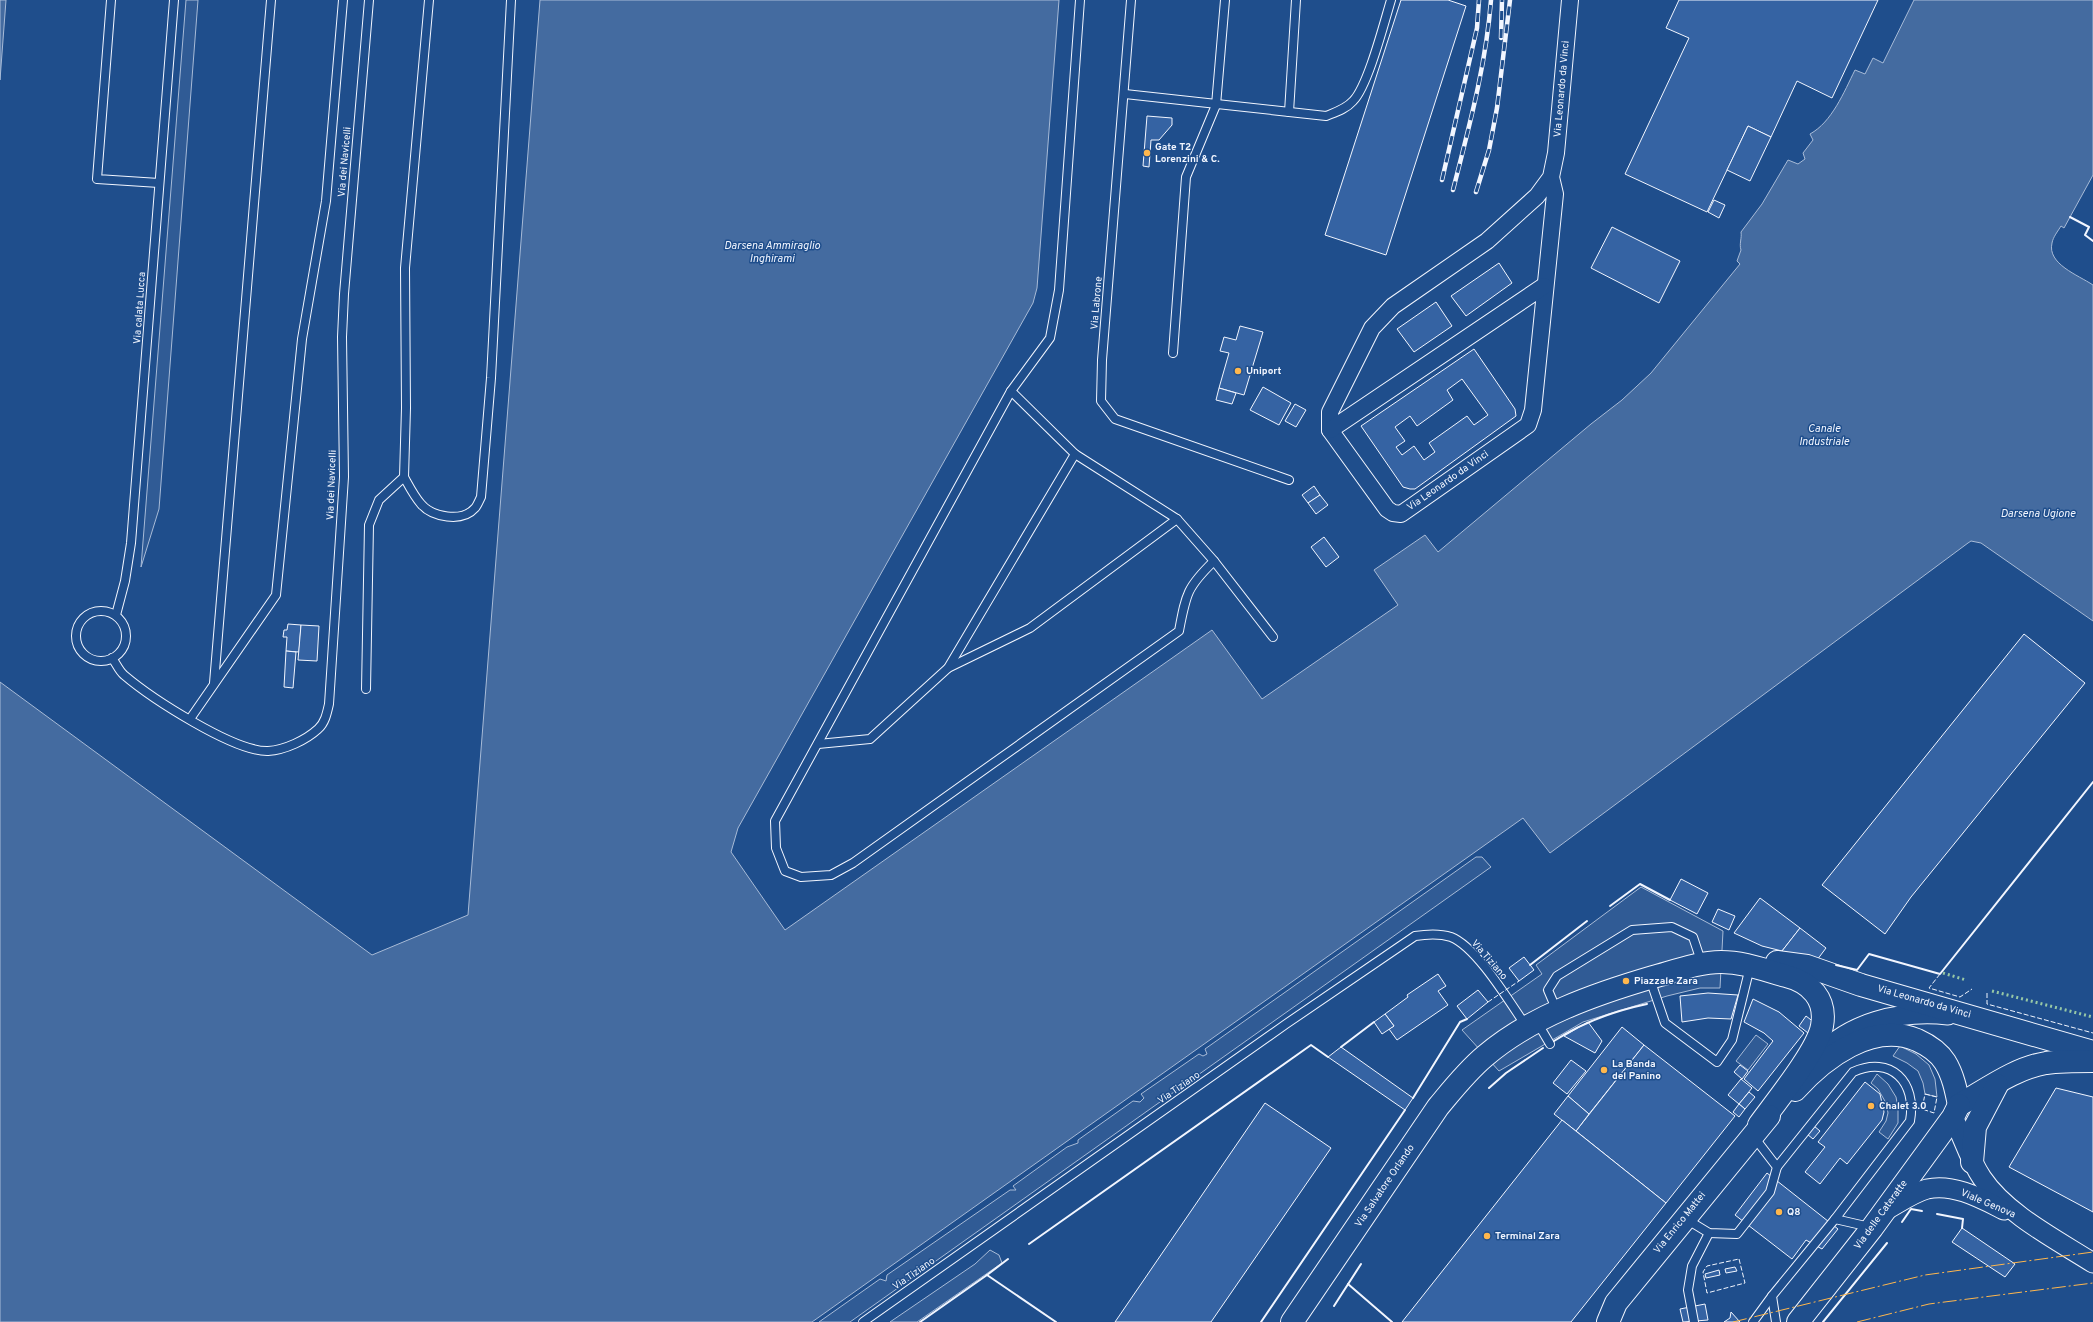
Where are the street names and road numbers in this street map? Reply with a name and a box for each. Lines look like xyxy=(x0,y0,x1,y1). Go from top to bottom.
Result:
street label: Via Leonardo da Vinci xyxy=(1551,40,1573,138)
street label: Via dei Navicelli xyxy=(335,126,355,198)
street label: Via calata Lucca xyxy=(131,272,149,344)
street label: Via Labrone xyxy=(1088,276,1106,330)
street label: Via Leonardo da Vinci xyxy=(1405,448,1491,514)
street label: Via dei Navicelli xyxy=(324,450,340,520)
street label: Via Tiziano xyxy=(1468,937,1510,983)
street label: Via Leonardo da Vinci xyxy=(1876,982,1972,1022)
street label: Via Tiziano xyxy=(1155,1068,1203,1107)
street label: Via Salvatore Orlando xyxy=(1352,1142,1418,1230)
street label: Via delle Cateratte xyxy=(1851,1178,1911,1252)
street label: Viale Genova xyxy=(1959,1187,2017,1221)
street label: Via Enrico Mattei xyxy=(1651,1189,1709,1257)
street label: Via Tiziano xyxy=(890,1254,938,1293)

